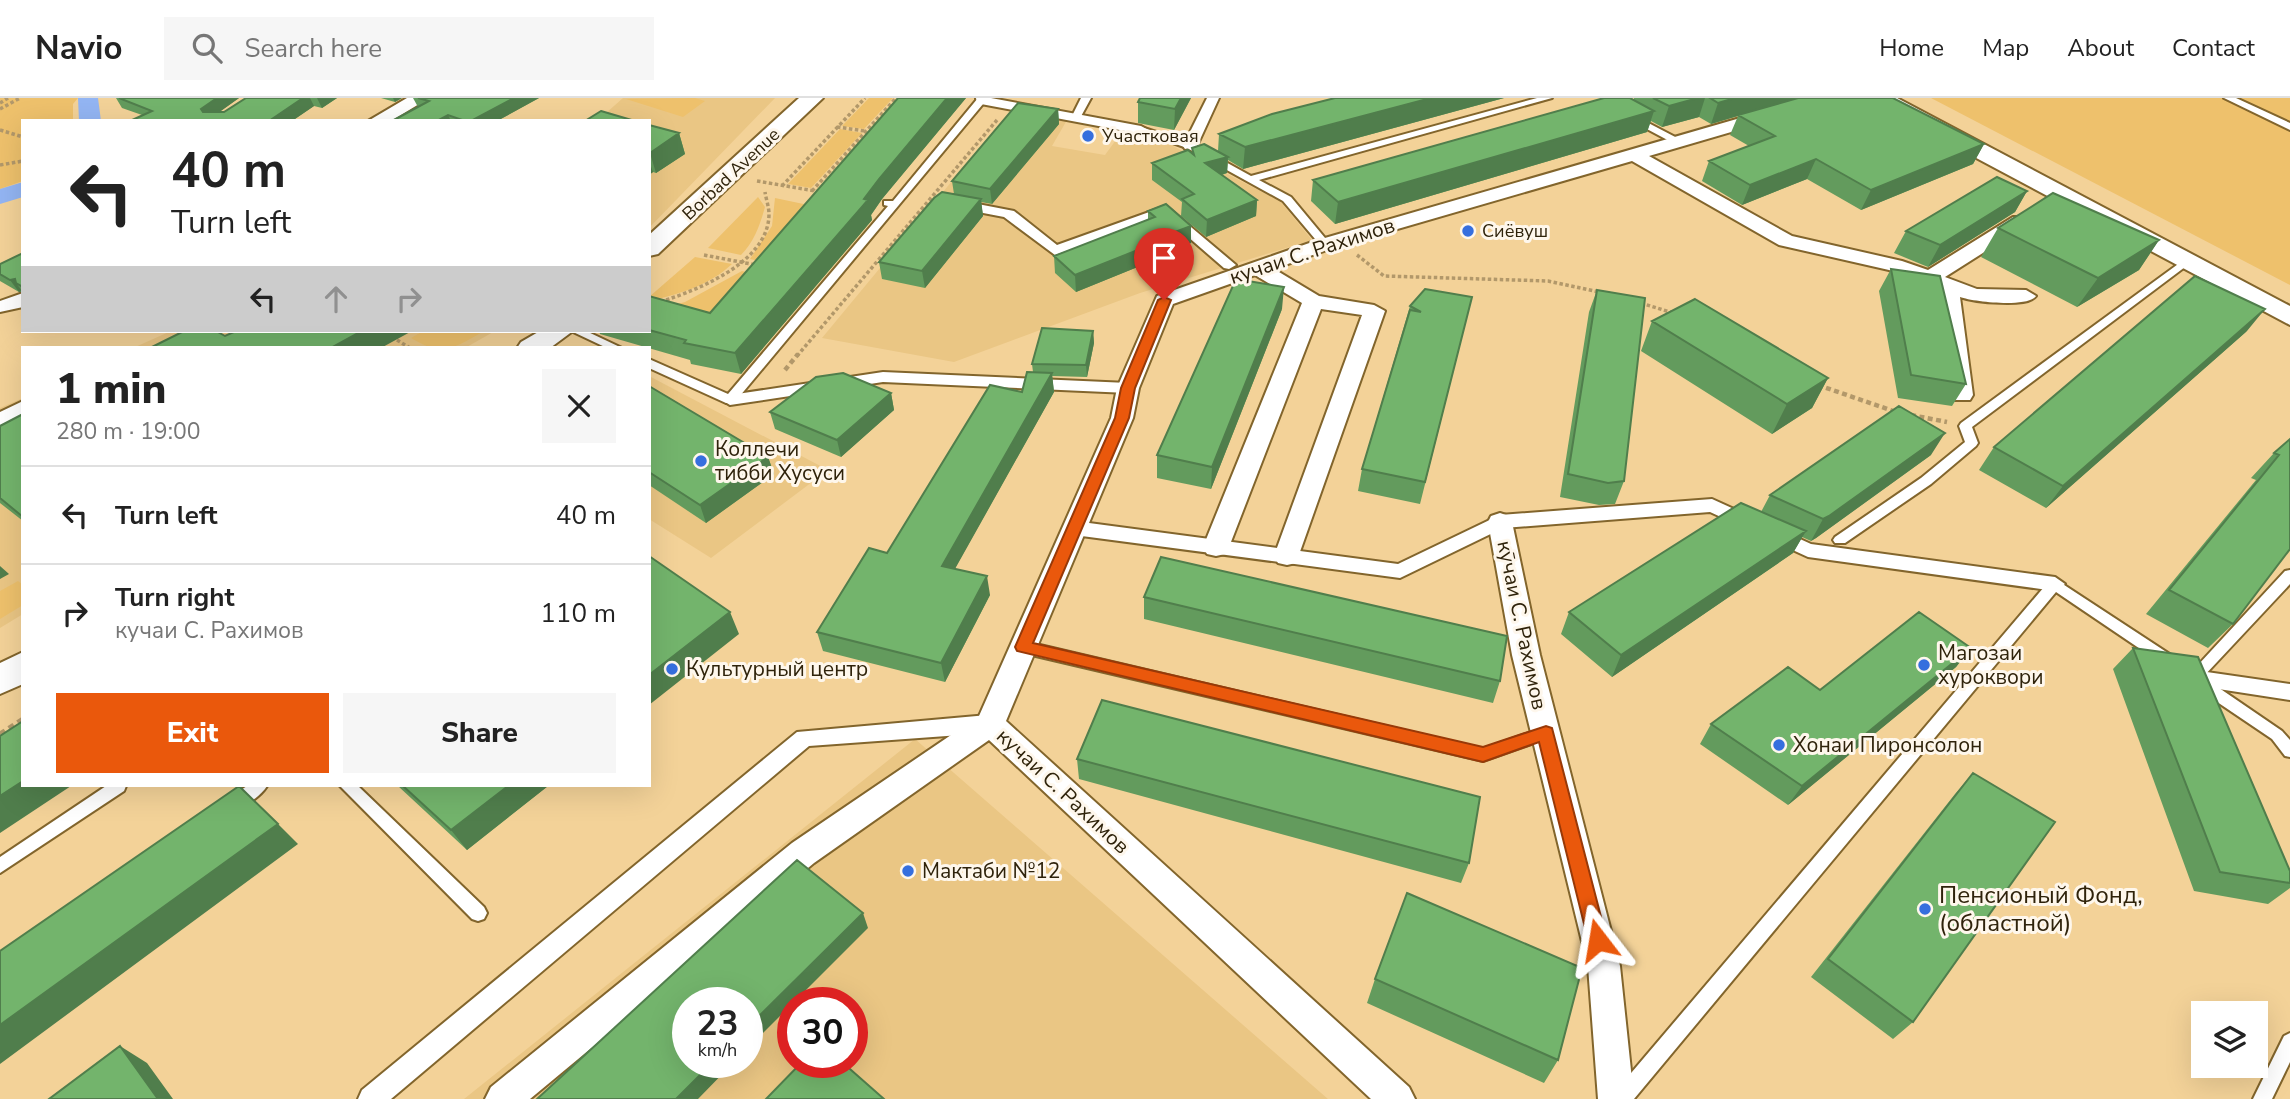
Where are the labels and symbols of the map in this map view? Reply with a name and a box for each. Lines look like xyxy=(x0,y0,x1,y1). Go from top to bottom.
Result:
street label: Borbad Avenue xyxy=(677,123,785,225)
place label: Участковая xyxy=(1101,124,1199,148)
marker: Участковая xyxy=(1080,128,1096,144)
street label: кучаи С. Рахимов xyxy=(1226,211,1398,291)
place label: Сиёвуш xyxy=(1482,219,1548,243)
marker: Сиёвуш xyxy=(1460,223,1476,239)
pin xyxy=(1134,228,1194,300)
place label: Коллечи тибби Хусуси xyxy=(715,435,845,487)
marker: Коллечи тибби Хусуси xyxy=(693,453,709,469)
street label: кӯчаи С. Рахимов xyxy=(1490,538,1554,712)
place label: Магозаи хуроквори xyxy=(1938,639,2044,691)
place label: Культурный центр xyxy=(686,655,868,683)
marker: Магозаи хуроквори xyxy=(1916,657,1932,673)
marker: Культурный центр xyxy=(664,661,680,677)
street label: кучаи С. Рахимов xyxy=(990,722,1136,860)
place label: Хонаи Пиронсолон xyxy=(1793,731,1982,759)
marker: Хонаи Пиронсолон xyxy=(1771,737,1787,753)
place label: Мактаби №12 xyxy=(922,857,1060,885)
marker: Мактаби №12 xyxy=(900,863,916,879)
place label: Пенсионый Фонд, (областной) xyxy=(1939,879,2143,939)
marker: Пенсионый Фонд, (областной) xyxy=(1917,901,1933,917)
position arrow xyxy=(1561,903,1635,977)
speed limit sign: 30 xyxy=(777,987,868,1078)

